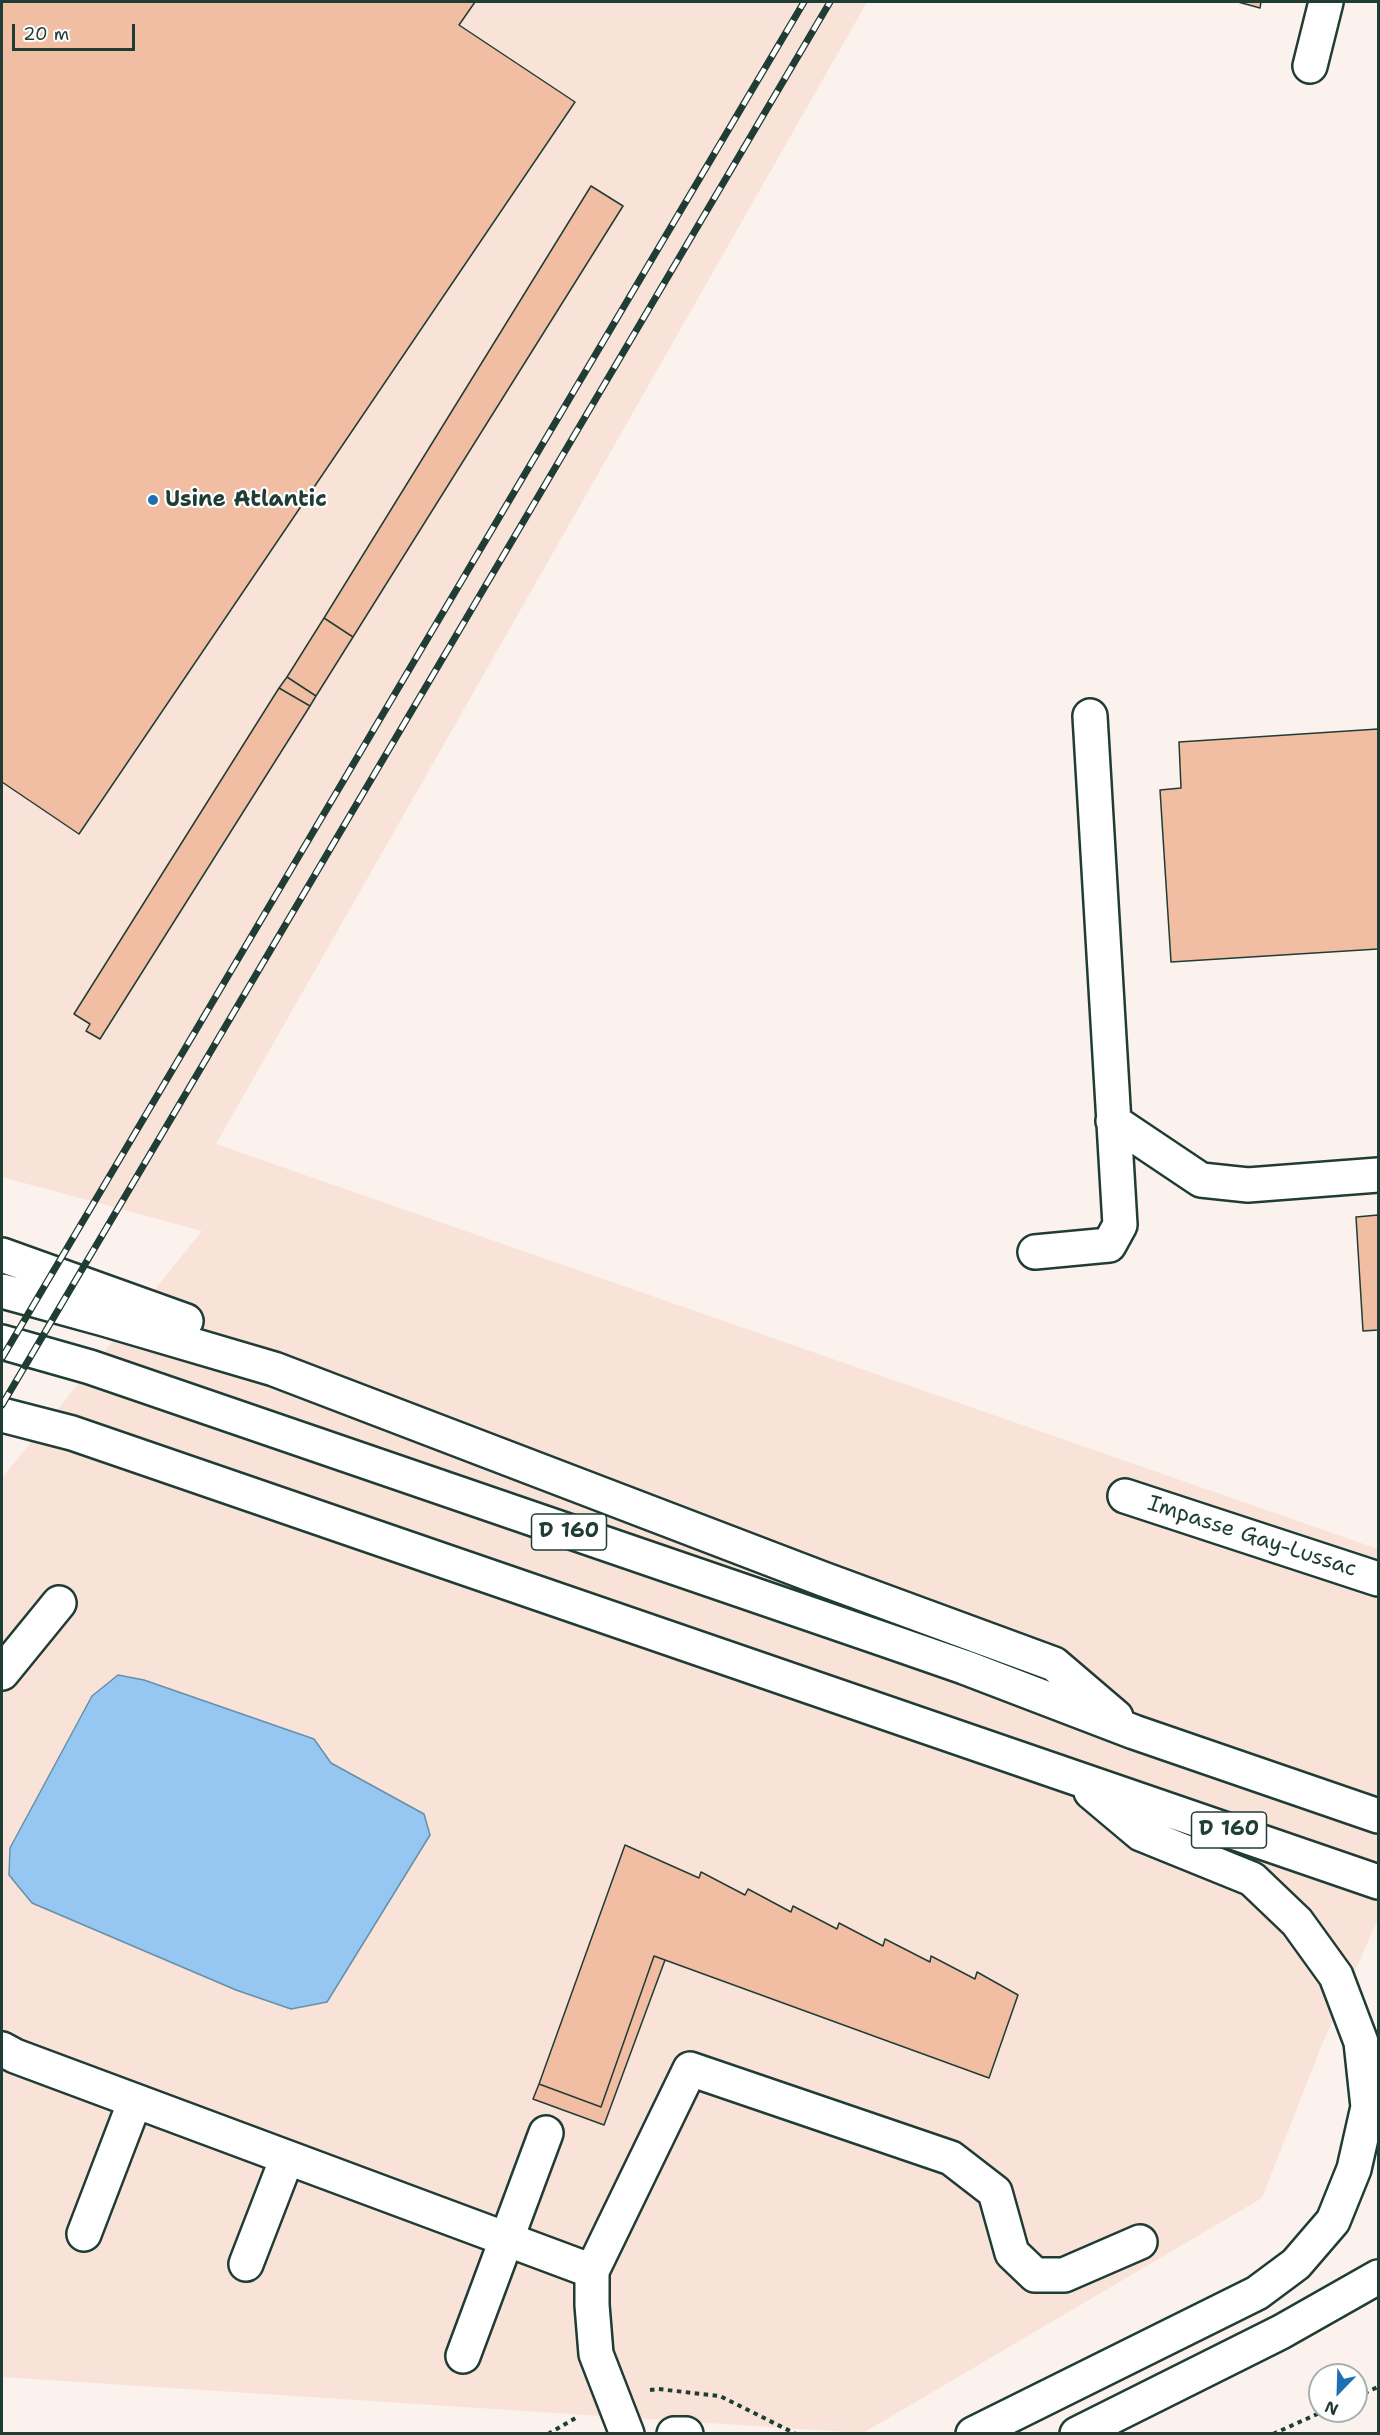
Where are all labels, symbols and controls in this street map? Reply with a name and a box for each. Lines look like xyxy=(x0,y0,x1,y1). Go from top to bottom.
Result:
scale bar xyxy=(15,12,138,50)
text: 20 m xyxy=(23,22,69,46)
place label: Usine Atlantic xyxy=(165,487,327,513)
marker: Usine Atlantic xyxy=(146,493,160,507)
street label: Impasse Gay-Lussac xyxy=(1144,1491,1360,1583)
road number: D 160 xyxy=(532,1514,606,1550)
road number: D 160 xyxy=(1192,1812,1266,1848)
north arrow xyxy=(1308,2363,1368,2423)
text: N xyxy=(1322,2396,1341,2420)

